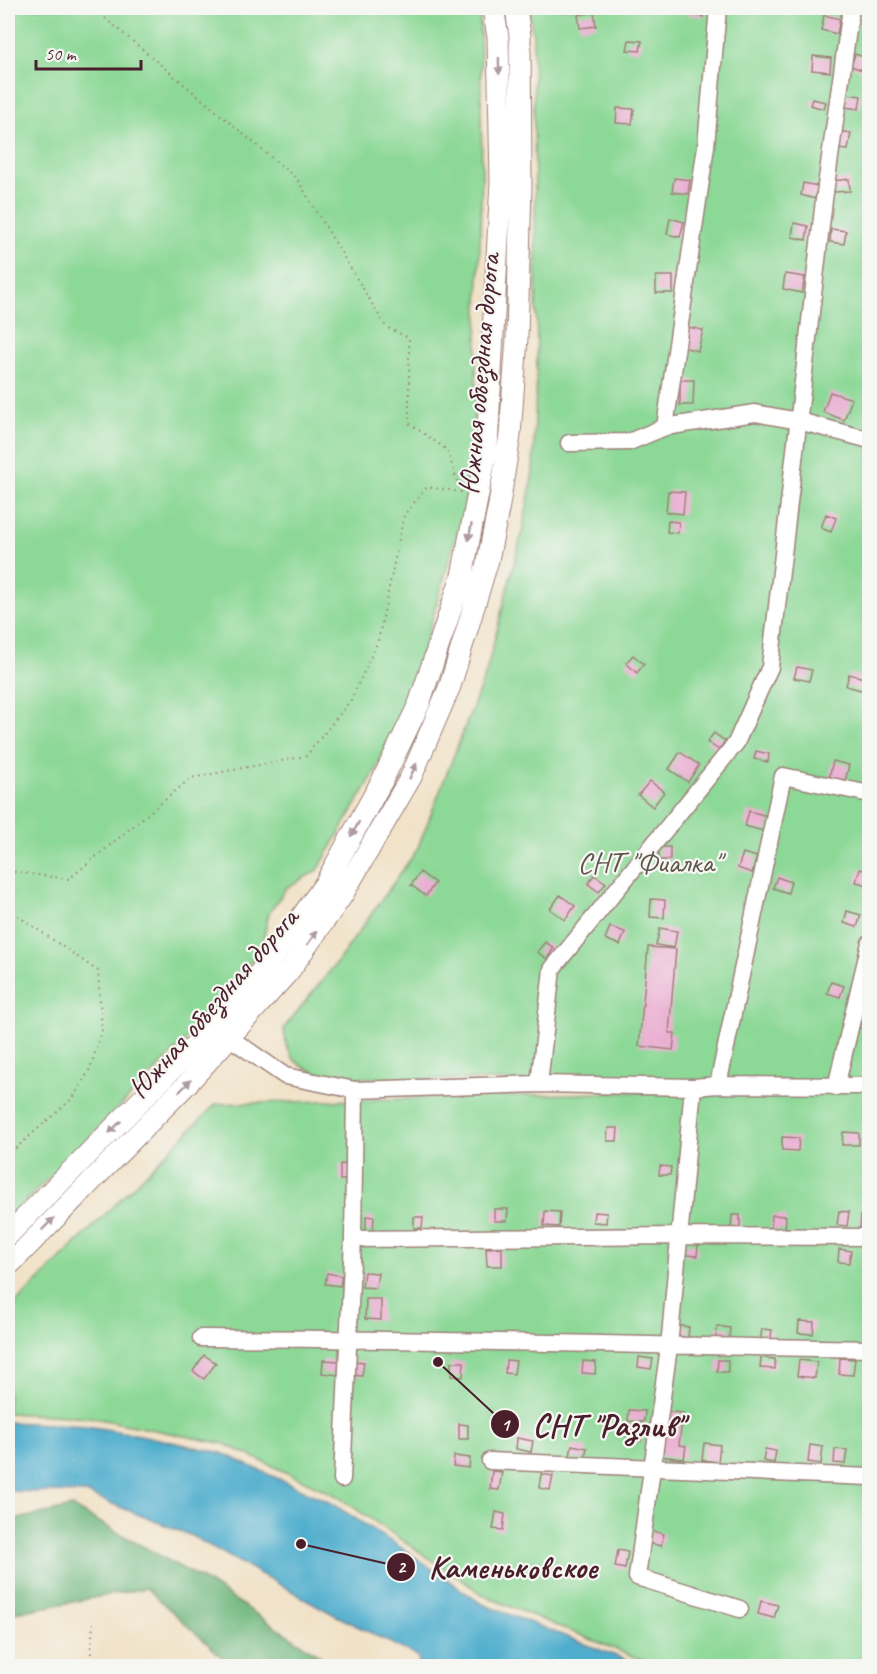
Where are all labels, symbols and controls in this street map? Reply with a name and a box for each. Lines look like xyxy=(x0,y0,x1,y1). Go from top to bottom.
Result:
scale bar xyxy=(36,33,141,71)
text: 50 m xyxy=(45,43,78,65)
one-way arrow xyxy=(494,56,503,75)
street label: Южная объездная дорога xyxy=(450,250,509,496)
one-way arrow xyxy=(465,522,474,541)
one-way arrow xyxy=(408,762,418,780)
one-way arrow xyxy=(350,821,360,838)
park label: СНТ "Фиалка" xyxy=(577,843,726,881)
street label: Южная объездная дорога xyxy=(120,898,308,1106)
one-way arrow xyxy=(306,930,318,946)
one-way arrow xyxy=(178,1079,192,1093)
one-way arrow xyxy=(108,1119,122,1134)
one-way arrow xyxy=(41,1218,55,1232)
callout: СНТ "Разлив" xyxy=(490,1399,695,1449)
text: СНТ "Разлив" xyxy=(533,1405,691,1447)
text: 1 xyxy=(501,1414,511,1436)
callout: Каменьковское xyxy=(386,1542,609,1592)
text: Каменьковское xyxy=(429,1547,600,1588)
text: 2 xyxy=(397,1556,407,1578)

